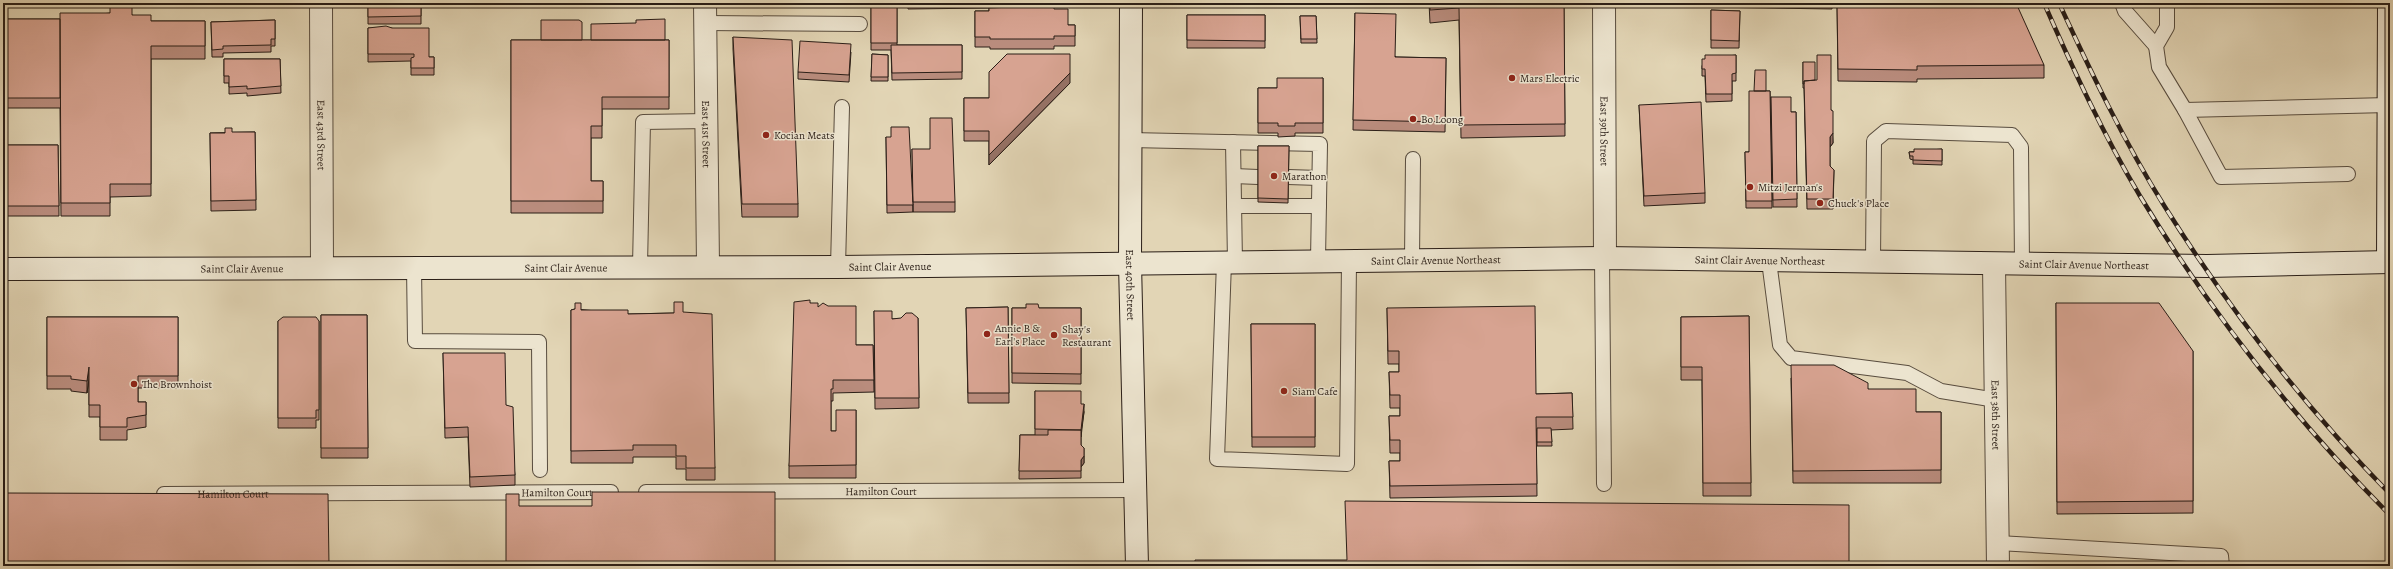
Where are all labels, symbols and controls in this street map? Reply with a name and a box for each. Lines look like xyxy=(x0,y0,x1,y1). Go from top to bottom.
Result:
place label: Mars Electric xyxy=(1520,71,1580,86)
marker: Mars Electric xyxy=(1507,73,1517,83)
street label: East 39th Street xyxy=(1596,96,1612,166)
street label: East 43rd Street xyxy=(313,100,329,171)
street label: East 41st Street xyxy=(698,100,714,168)
place label: Bo Loong xyxy=(1421,112,1464,127)
marker: Bo Loong xyxy=(1408,114,1418,124)
place label: Kocian Meats xyxy=(774,128,834,143)
marker: Kocian Meats xyxy=(761,130,771,140)
place label: Marathon xyxy=(1282,169,1327,184)
marker: Marathon xyxy=(1269,171,1279,181)
place label: Mitzi Jerman's xyxy=(1758,180,1822,195)
marker: Mitzi Jerman's xyxy=(1745,182,1755,192)
place label: Chuck's Place xyxy=(1828,196,1889,211)
marker: Chuck's Place xyxy=(1815,198,1825,208)
street label: East 40th Street xyxy=(1122,249,1138,321)
street label: Saint Clair Avenue Northeast xyxy=(1371,252,1501,269)
street label: Saint Clair Avenue Northeast xyxy=(1695,252,1825,269)
street label: Saint Clair Avenue Northeast xyxy=(2019,257,2149,273)
street label: Saint Clair Avenue xyxy=(849,259,932,275)
street label: Saint Clair Avenue xyxy=(201,261,283,277)
street label: Saint Clair Avenue xyxy=(525,261,607,276)
place label: Annie B & Earl's Place xyxy=(994,321,1045,349)
place label: Shay's Restaurant xyxy=(1062,322,1112,350)
marker: Annie B & Earl's Place xyxy=(982,329,992,339)
marker: Shay's Restaurant xyxy=(1049,330,1059,340)
place label: The Brownhoist xyxy=(142,377,213,392)
marker: The Brownhoist xyxy=(129,379,139,389)
street label: East 38th Street xyxy=(1988,380,2003,451)
place label: Siam Cafe xyxy=(1292,384,1338,399)
marker: Siam Cafe xyxy=(1279,386,1289,396)
street label: Hamilton Court xyxy=(845,484,917,499)
street label: Hamilton Court xyxy=(521,485,593,500)
street label: Hamilton Court xyxy=(197,487,269,502)

